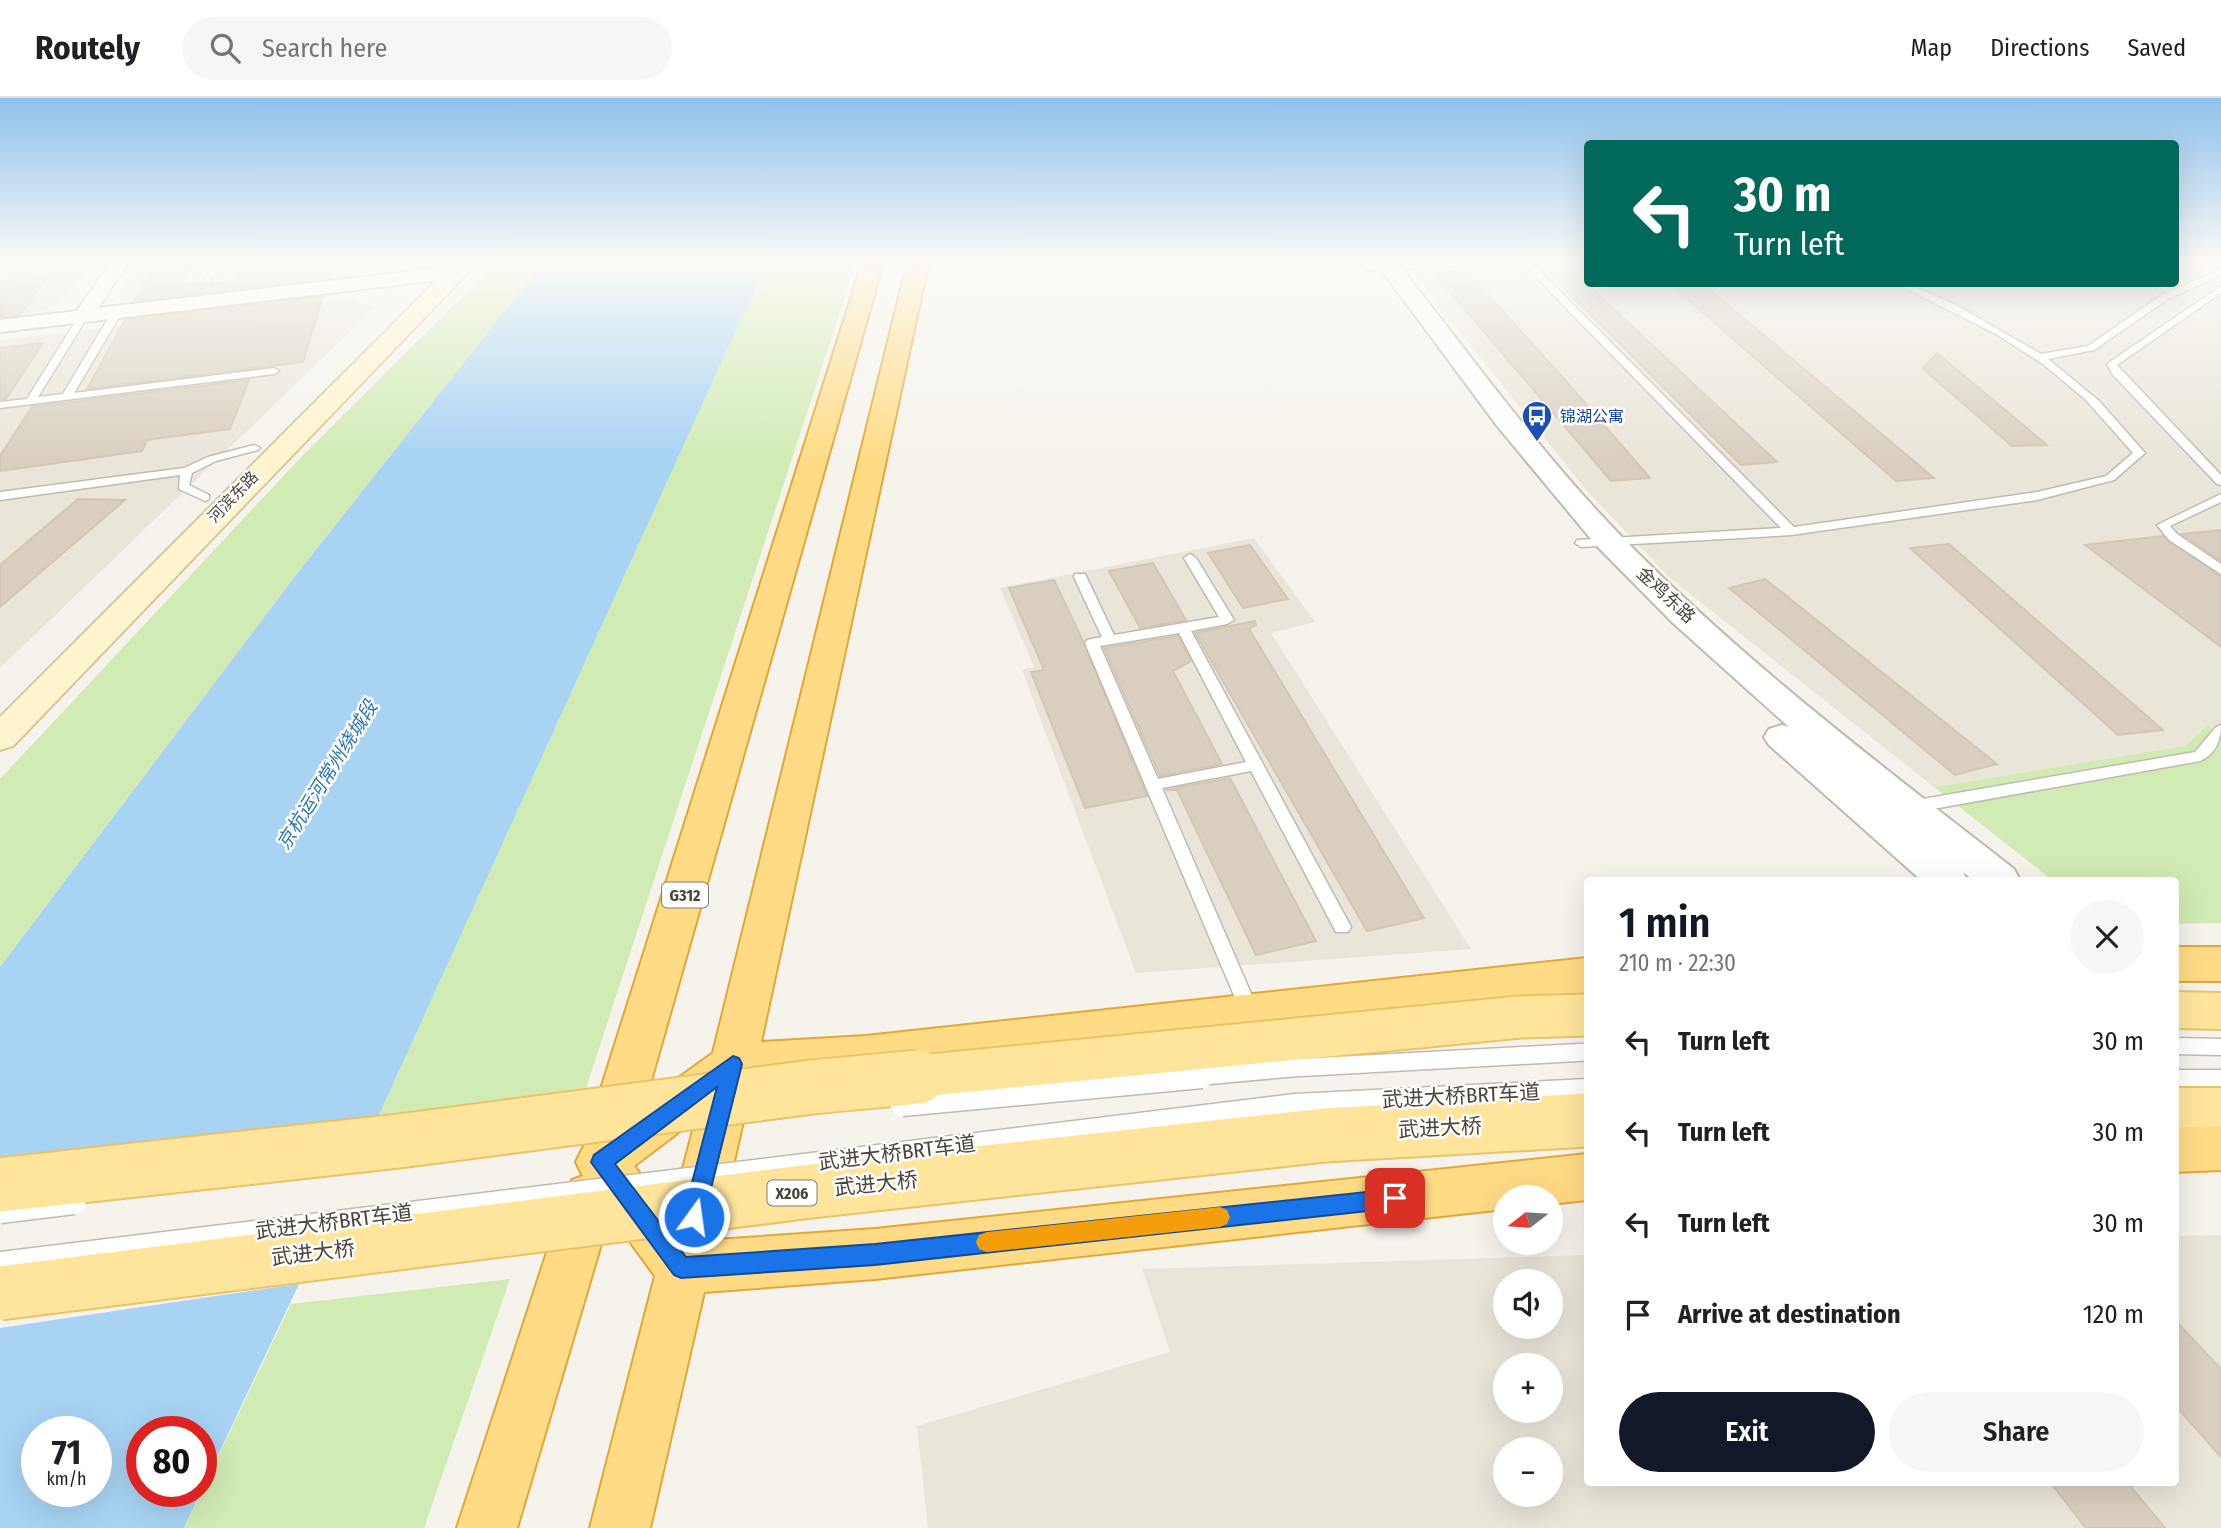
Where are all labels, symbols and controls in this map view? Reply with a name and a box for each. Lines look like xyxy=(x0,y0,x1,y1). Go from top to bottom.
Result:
search box xyxy=(182,17,672,80)
text: Routely xyxy=(35,28,140,68)
icon: search xyxy=(206,29,244,67)
text: Search here xyxy=(262,33,387,64)
text: Map xyxy=(1911,34,1952,62)
text: Directions xyxy=(1990,34,2089,62)
text: Saved xyxy=(2127,34,2186,62)
text: 30 m xyxy=(1734,165,1832,224)
icon: left xyxy=(1619,168,1710,259)
text: Turn left xyxy=(1734,225,1844,263)
bus stop icon: 锦湖公寓 xyxy=(1520,399,1554,443)
place label: 锦湖公寓 xyxy=(1560,407,1624,426)
street label: 河滨东路 xyxy=(204,467,262,527)
street label: 金鸡东路 xyxy=(1632,562,1700,628)
water label: 京杭运河常州绕城段 xyxy=(272,695,383,854)
road number: G312 xyxy=(662,882,708,908)
text: 1 min xyxy=(1619,898,1710,948)
button: close xyxy=(2070,900,2144,974)
text: 210 m · 22:30 xyxy=(1619,949,1736,977)
icon: left xyxy=(1619,1023,1657,1061)
text: Turn left xyxy=(1678,1026,1770,1057)
text: 30 m xyxy=(2093,1026,2144,1057)
street label: 武进大桥BRT车道 xyxy=(1381,1079,1541,1113)
street label: 武进大桥 xyxy=(1397,1113,1483,1143)
icon: left xyxy=(1619,1114,1657,1152)
text: Turn left xyxy=(1678,1117,1770,1148)
text: 30 m xyxy=(2093,1117,2144,1148)
street label: 武进大桥BRT车道 xyxy=(817,1130,977,1176)
street label: 武进大桥 xyxy=(833,1167,919,1201)
pin xyxy=(1365,1168,1425,1228)
icon: arrive xyxy=(1376,1179,1414,1217)
position arrow xyxy=(657,1180,731,1254)
road number: X206 xyxy=(768,1180,816,1205)
north arrow xyxy=(1493,1185,1563,1255)
map controls xyxy=(1493,1185,1563,1507)
street label: 武进大桥BRT车道 xyxy=(254,1199,414,1245)
icon: left xyxy=(1619,1205,1657,1243)
text: Turn left xyxy=(1678,1208,1770,1239)
text: 30 m xyxy=(2093,1208,2144,1239)
street label: 武进大桥 xyxy=(270,1235,356,1271)
button: sound xyxy=(1493,1269,1563,1339)
icon: arrive xyxy=(1619,1296,1657,1334)
text: Arrive at destination xyxy=(1678,1299,1901,1330)
text: 120 m xyxy=(2083,1299,2144,1330)
button: + xyxy=(1493,1353,1563,1423)
button: Exit xyxy=(1619,1392,1875,1472)
button: Share xyxy=(1889,1392,2144,1472)
speed limit sign: 80 xyxy=(126,1416,217,1507)
text: 71 xyxy=(52,1431,81,1473)
button: − xyxy=(1493,1437,1563,1507)
text: km/h xyxy=(46,1468,87,1490)

